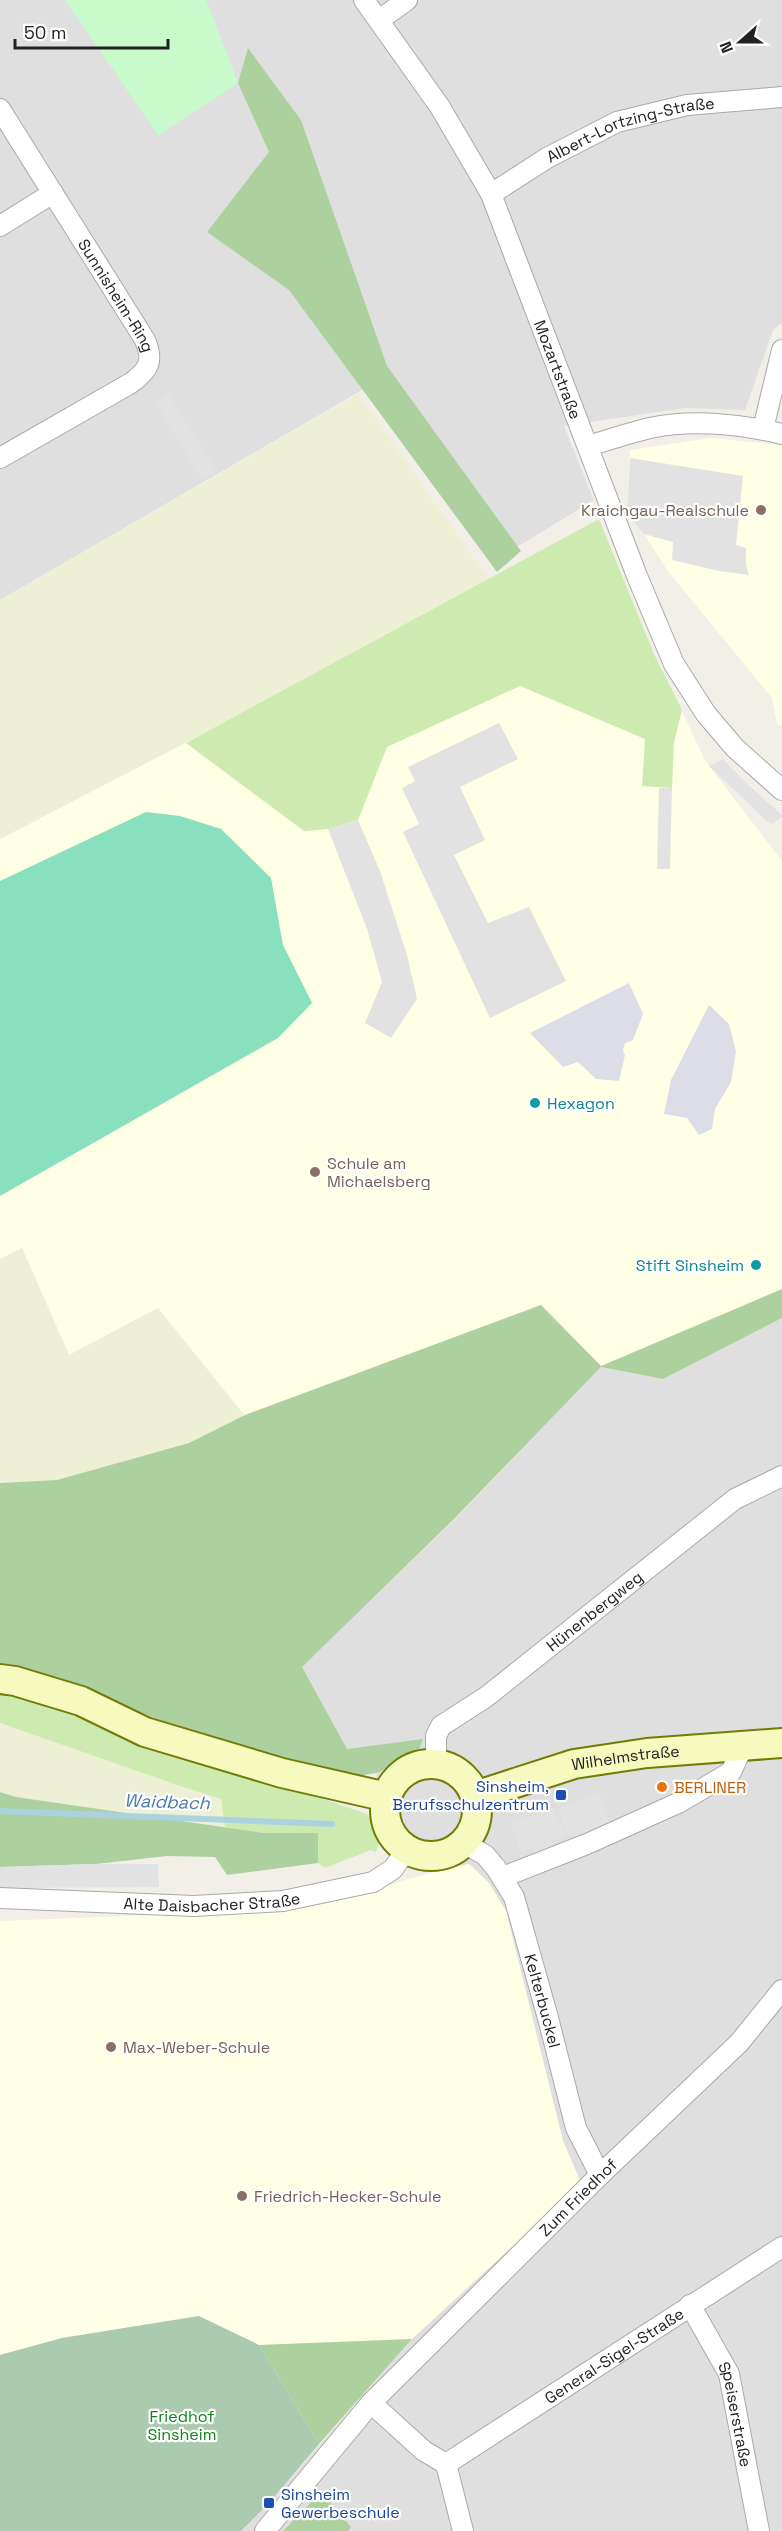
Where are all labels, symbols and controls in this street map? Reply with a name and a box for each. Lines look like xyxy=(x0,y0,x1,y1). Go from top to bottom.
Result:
scale bar xyxy=(15,12,168,50)
north arrow xyxy=(710,12,770,72)
text: 50 m xyxy=(24,21,66,44)
text: N xyxy=(715,38,738,56)
street label: Albert-Lortzing-Straße xyxy=(543,93,715,167)
street label: Sunnisheim-Ring xyxy=(73,235,159,355)
street label: Mozartstraße xyxy=(529,317,586,422)
place label: Kraichgau-Realschule xyxy=(581,500,749,521)
marker: Kraichgau-Realschule xyxy=(754,503,768,517)
place label: Hexagon xyxy=(547,1093,615,1114)
marker: Hexagon xyxy=(528,1096,542,1110)
place label: Schule am Michaelsberg xyxy=(327,1153,431,1192)
marker: Schule am Michaelsberg xyxy=(308,1165,322,1179)
place label: Stift Sinsheim xyxy=(636,1255,744,1276)
marker: Stift Sinsheim xyxy=(749,1258,763,1272)
street label: Hünenbergweg xyxy=(542,1566,647,1656)
street label: Wilhelmstraße xyxy=(570,1741,680,1775)
place label: Sinsheim, Berufsschulzentrum xyxy=(392,1776,549,1815)
place label: BERLINER xyxy=(674,1777,746,1798)
marker: BERLINER xyxy=(655,1780,669,1794)
marker: Sinsheim, Berufsschulzentrum xyxy=(554,1788,568,1802)
water label: Waidbach xyxy=(124,1789,211,1815)
street label: Alte Daisbacher Straße xyxy=(123,1888,302,1917)
street label: Kelterbuckel xyxy=(519,1951,565,2050)
place label: Max-Weber-Schule xyxy=(123,2037,270,2058)
marker: Max-Weber-Schule xyxy=(104,2040,118,2054)
street label: Zum Friedhof xyxy=(535,2154,622,2241)
place label: Friedrich-Hecker-Schule xyxy=(254,2186,441,2207)
marker: Friedrich-Hecker-Schule xyxy=(235,2189,249,2203)
street label: General-Sigel-Straße xyxy=(541,2303,688,2409)
street label: Speiserstraße xyxy=(713,2358,757,2469)
park label: Friedhof Sinsheim xyxy=(148,2406,216,2445)
place label: Sinsheim Gewerbeschule xyxy=(281,2484,400,2523)
marker: Sinsheim Gewerbeschule xyxy=(262,2496,276,2510)

